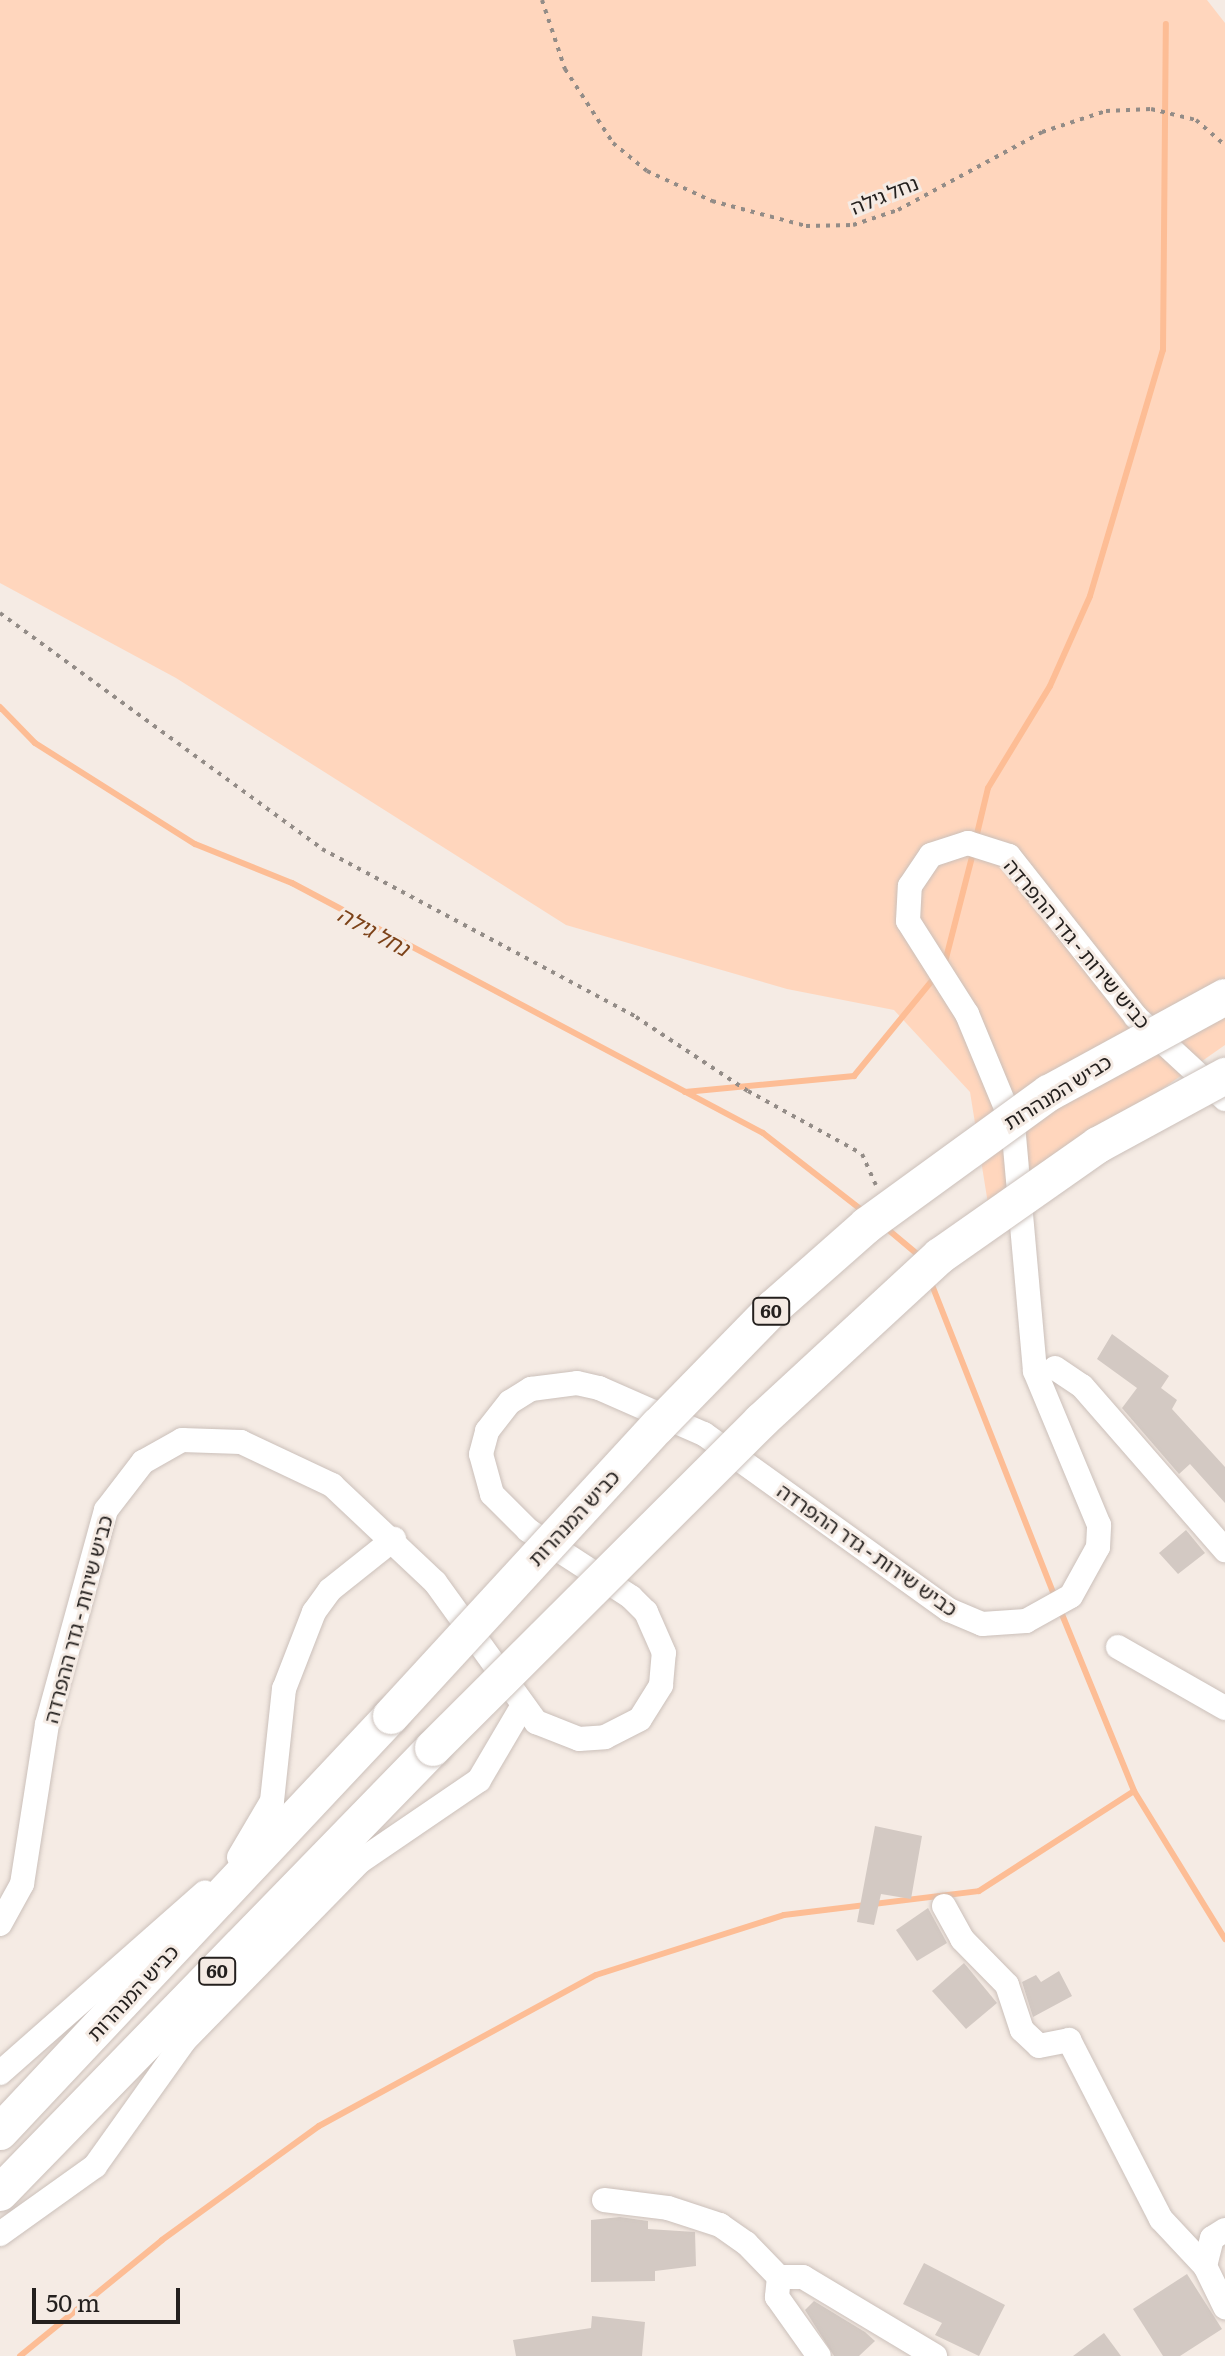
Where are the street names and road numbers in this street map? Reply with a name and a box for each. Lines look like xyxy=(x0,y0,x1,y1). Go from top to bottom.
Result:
street label: נחל גילה xyxy=(847,170,921,218)
street label: כביש שירות - גדר ההפרדה xyxy=(1000,853,1156,1033)
street label: כביש המנהרות xyxy=(999,1048,1115,1134)
road number: 60 xyxy=(751,1297,791,1325)
street label: כביש המנהרות xyxy=(523,1464,623,1570)
street label: כביש שירות - גדר ההפרדה xyxy=(773,1478,963,1620)
street label: כביש שירות - גדר ההפרדה xyxy=(38,1512,116,1726)
street label: כביש המנהרות xyxy=(82,1939,182,2045)
road number: 60 xyxy=(197,1957,237,1985)

